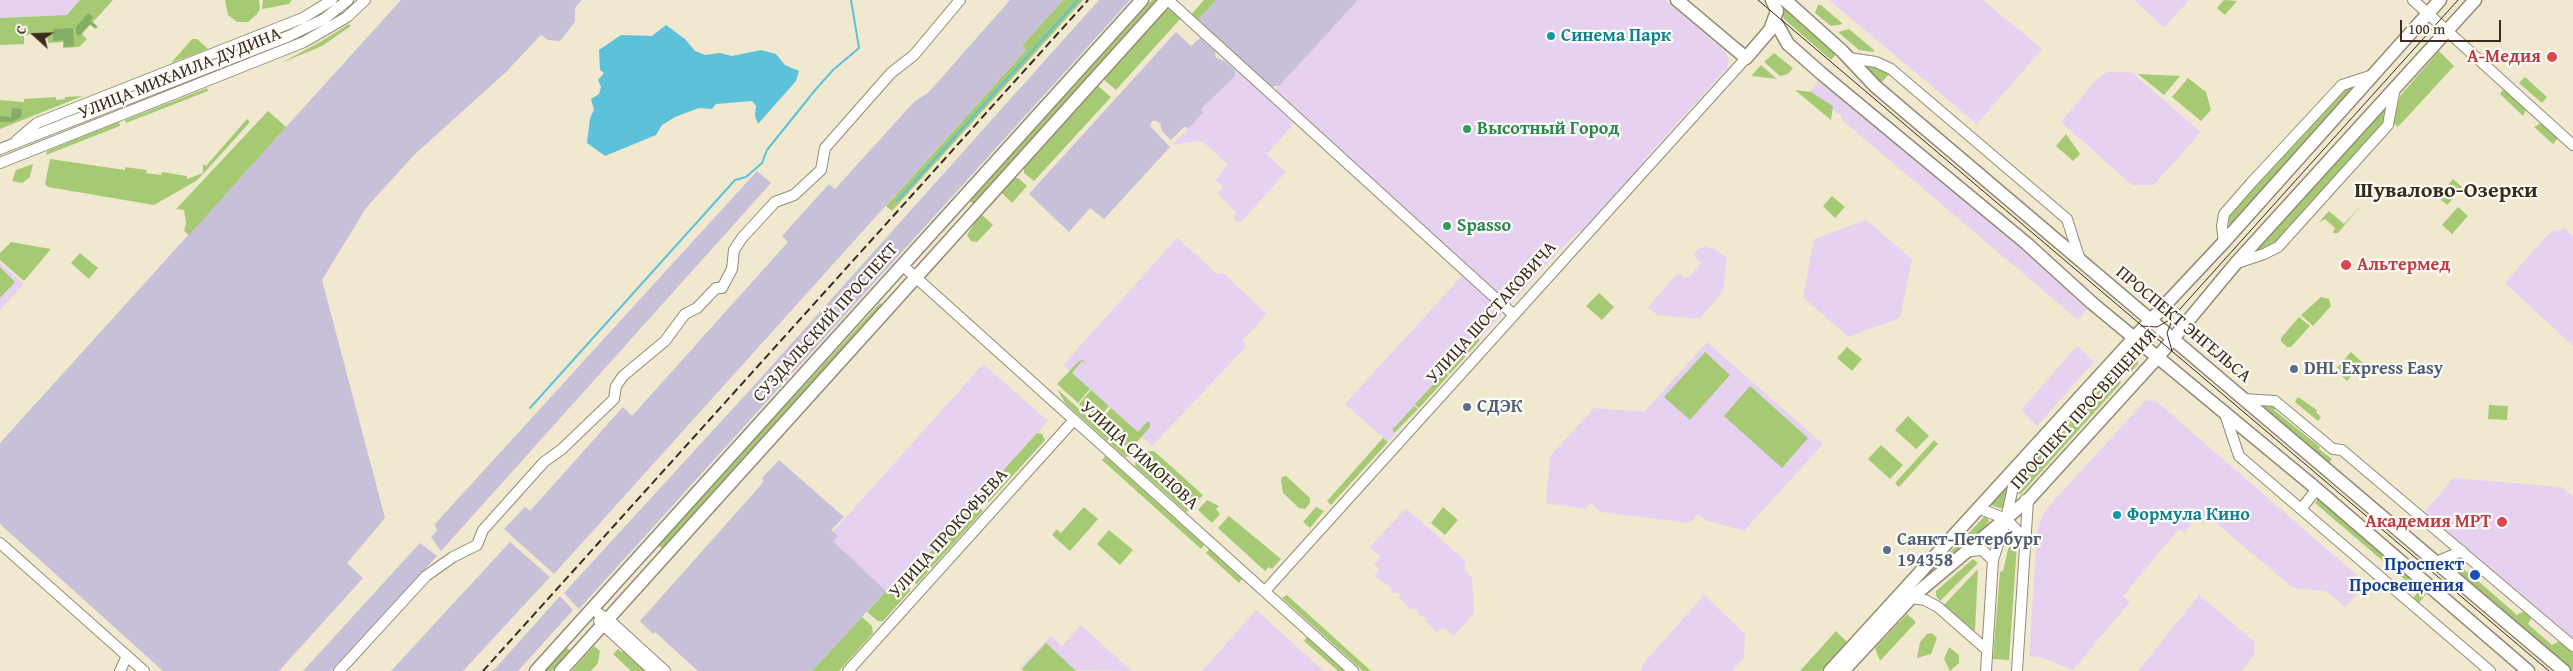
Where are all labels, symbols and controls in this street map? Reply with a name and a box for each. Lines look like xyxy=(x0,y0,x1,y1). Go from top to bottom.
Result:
north arrow xyxy=(10,10,60,60)
scale bar xyxy=(2403,10,2504,42)
text: 100 m xyxy=(2408,18,2445,39)
text: С xyxy=(10,23,32,37)
street label: УЛИЦА МИХАИЛА ДУДИНА xyxy=(75,23,285,125)
place label: Синема Парк xyxy=(1561,25,1671,47)
marker: Синема Парк xyxy=(1545,30,1557,42)
place label: А-Медия xyxy=(2467,46,2541,68)
marker: А-Медия xyxy=(2545,50,2559,64)
place label: Высотный Город xyxy=(1477,118,1619,140)
marker: Высотный Город xyxy=(1461,123,1473,135)
district label: Шувалово-Озерки xyxy=(2354,178,2538,204)
place label: Spasso xyxy=(1457,215,1511,237)
marker: Spasso xyxy=(1441,220,1453,232)
street label: УЛИЦА ШОСТАКОВИЧА xyxy=(1422,237,1562,389)
street label: СУЗДАЛЬСКИЙ ПРОСПЕКТ xyxy=(749,239,903,407)
place label: Альтермед xyxy=(2357,254,2450,276)
marker: Альтермед xyxy=(2339,258,2353,272)
street label: ПРОСПЕКТ ЭНГЕЛЬСА xyxy=(2111,262,2255,388)
street label: ПРОСПЕКТ ПРОСВЕЩЕНИЯ xyxy=(2006,325,2162,495)
place label: DHL Express Easy xyxy=(2304,358,2443,380)
marker: DHL Express Easy xyxy=(2288,363,2300,375)
place label: СДЭК xyxy=(1477,396,1523,418)
street label: УЛИЦА СИМОНОВА xyxy=(1075,397,1203,515)
marker: СДЭК xyxy=(1461,401,1473,413)
street label: УЛИЦА ПРОКОФЬЕВА xyxy=(885,465,1013,603)
place label: Формула Кино xyxy=(2127,504,2250,526)
marker: Формула Кино xyxy=(2111,509,2123,521)
place label: Академия МРТ xyxy=(2365,511,2491,533)
marker: Академия МРТ xyxy=(2495,515,2509,529)
place label: Санкт-Петербург 194358 xyxy=(1897,529,2041,572)
marker: Санкт-Петербург 194358 xyxy=(1881,544,1893,556)
place label: Проспект Просвещения xyxy=(2349,554,2464,596)
marker: Проспект Просвещения xyxy=(2468,568,2482,582)

